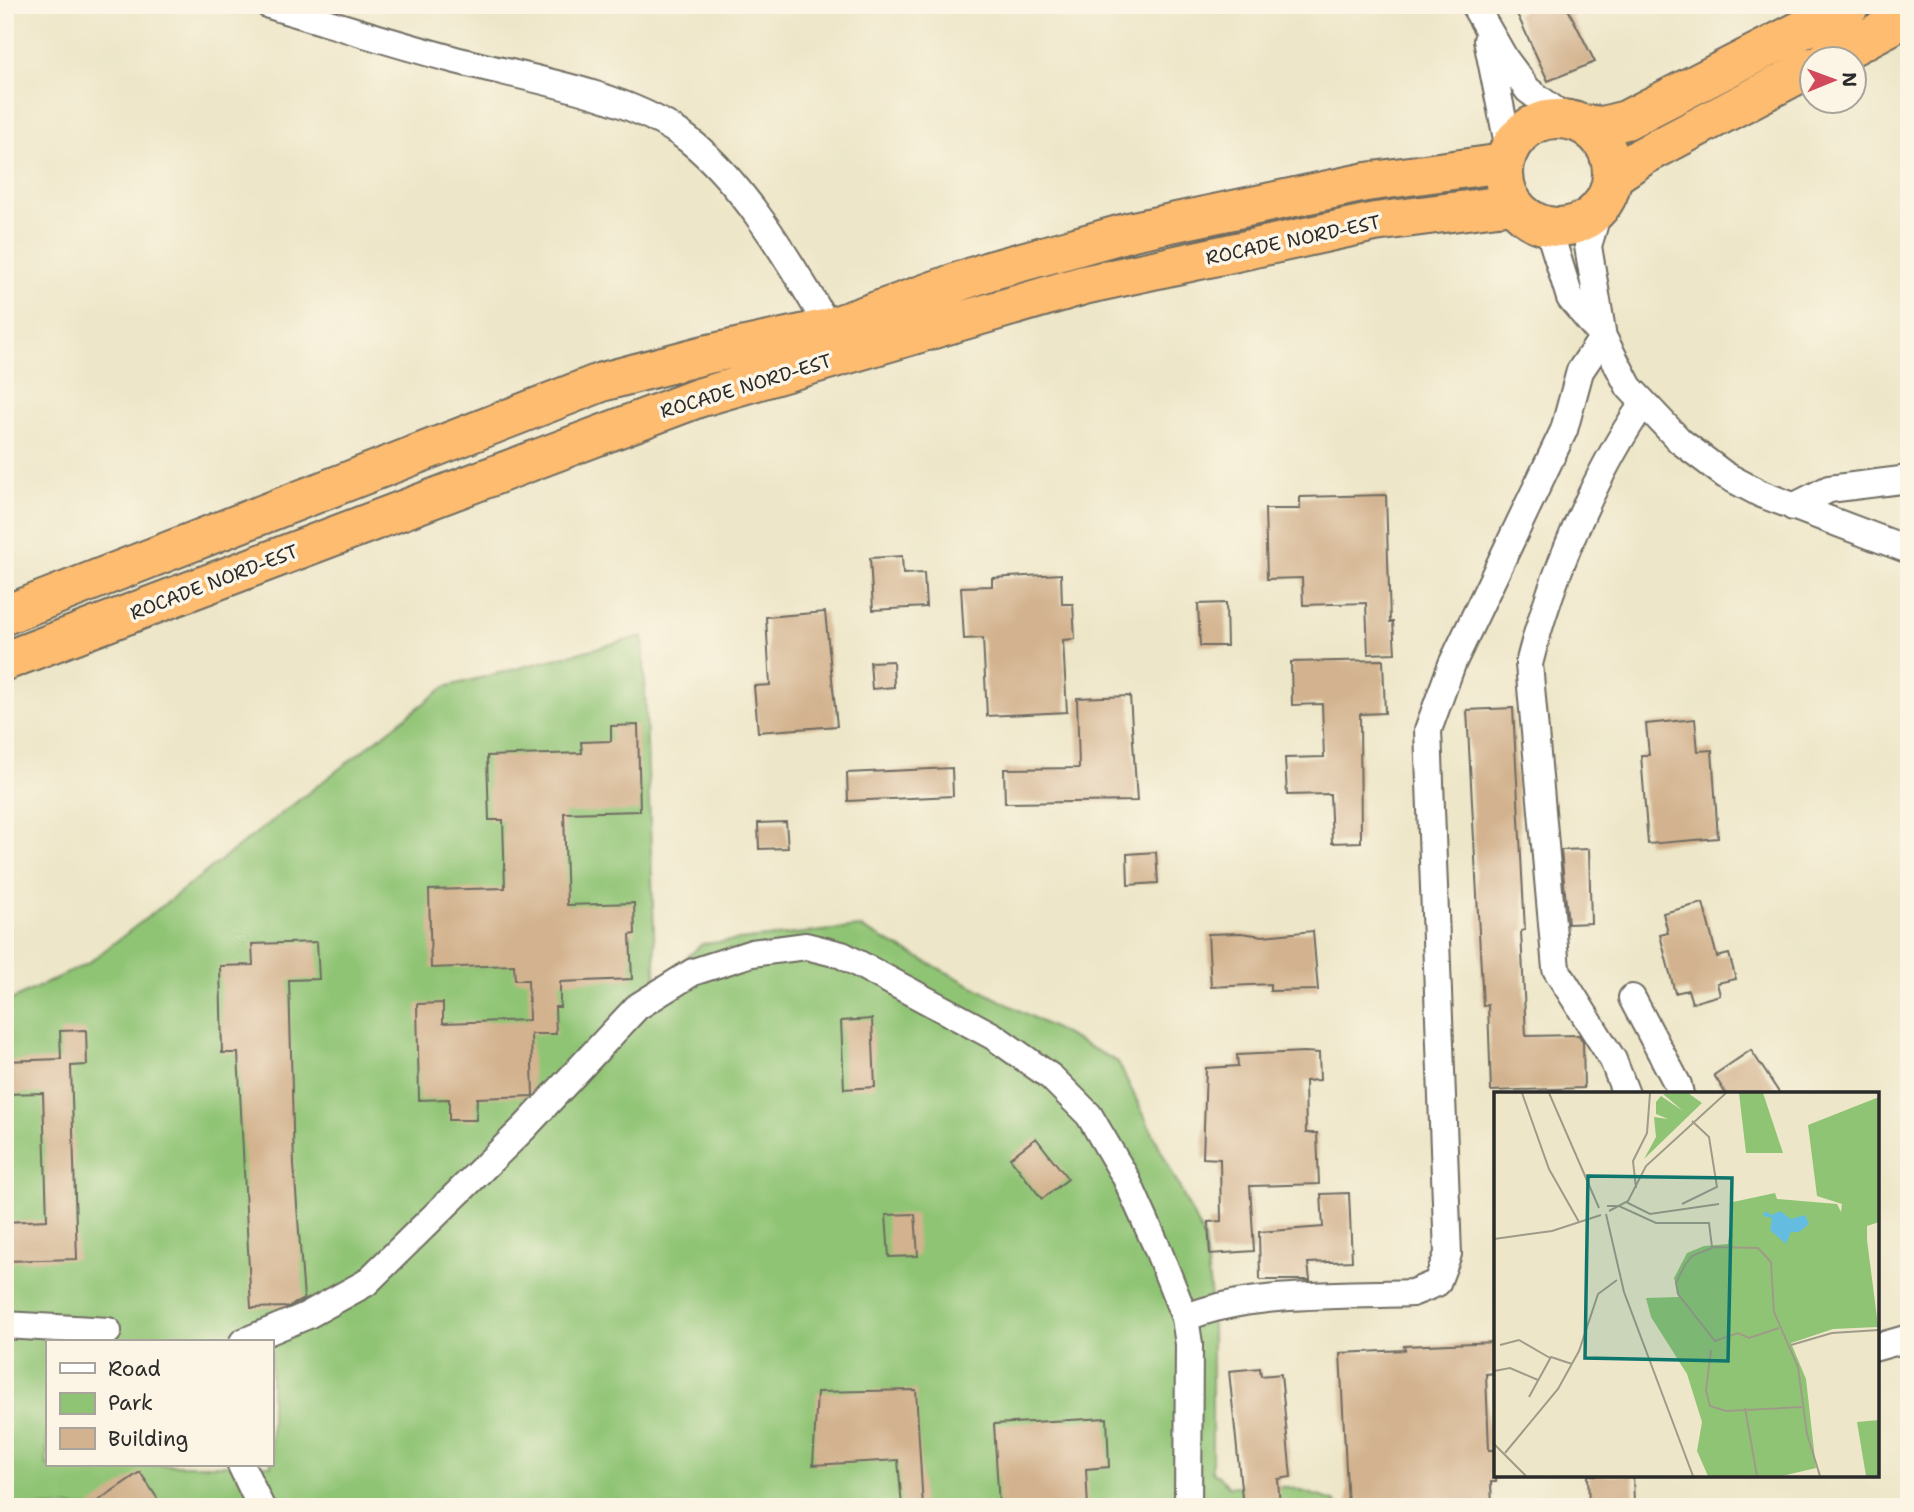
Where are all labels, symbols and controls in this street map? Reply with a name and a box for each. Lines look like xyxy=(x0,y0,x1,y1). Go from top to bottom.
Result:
north arrow xyxy=(1798,46,1868,116)
text: N xyxy=(1837,72,1862,87)
street label: ROCADE NORD-EST xyxy=(1203,209,1383,271)
street label: ROCADE NORD-EST xyxy=(657,348,835,424)
street label: ROCADE NORD-EST xyxy=(126,538,302,626)
inset map xyxy=(1494,1092,1879,1477)
legend xyxy=(46,1340,273,1466)
text: Road xyxy=(108,1355,161,1383)
text: Park xyxy=(108,1389,153,1417)
text: Building xyxy=(108,1425,188,1453)

